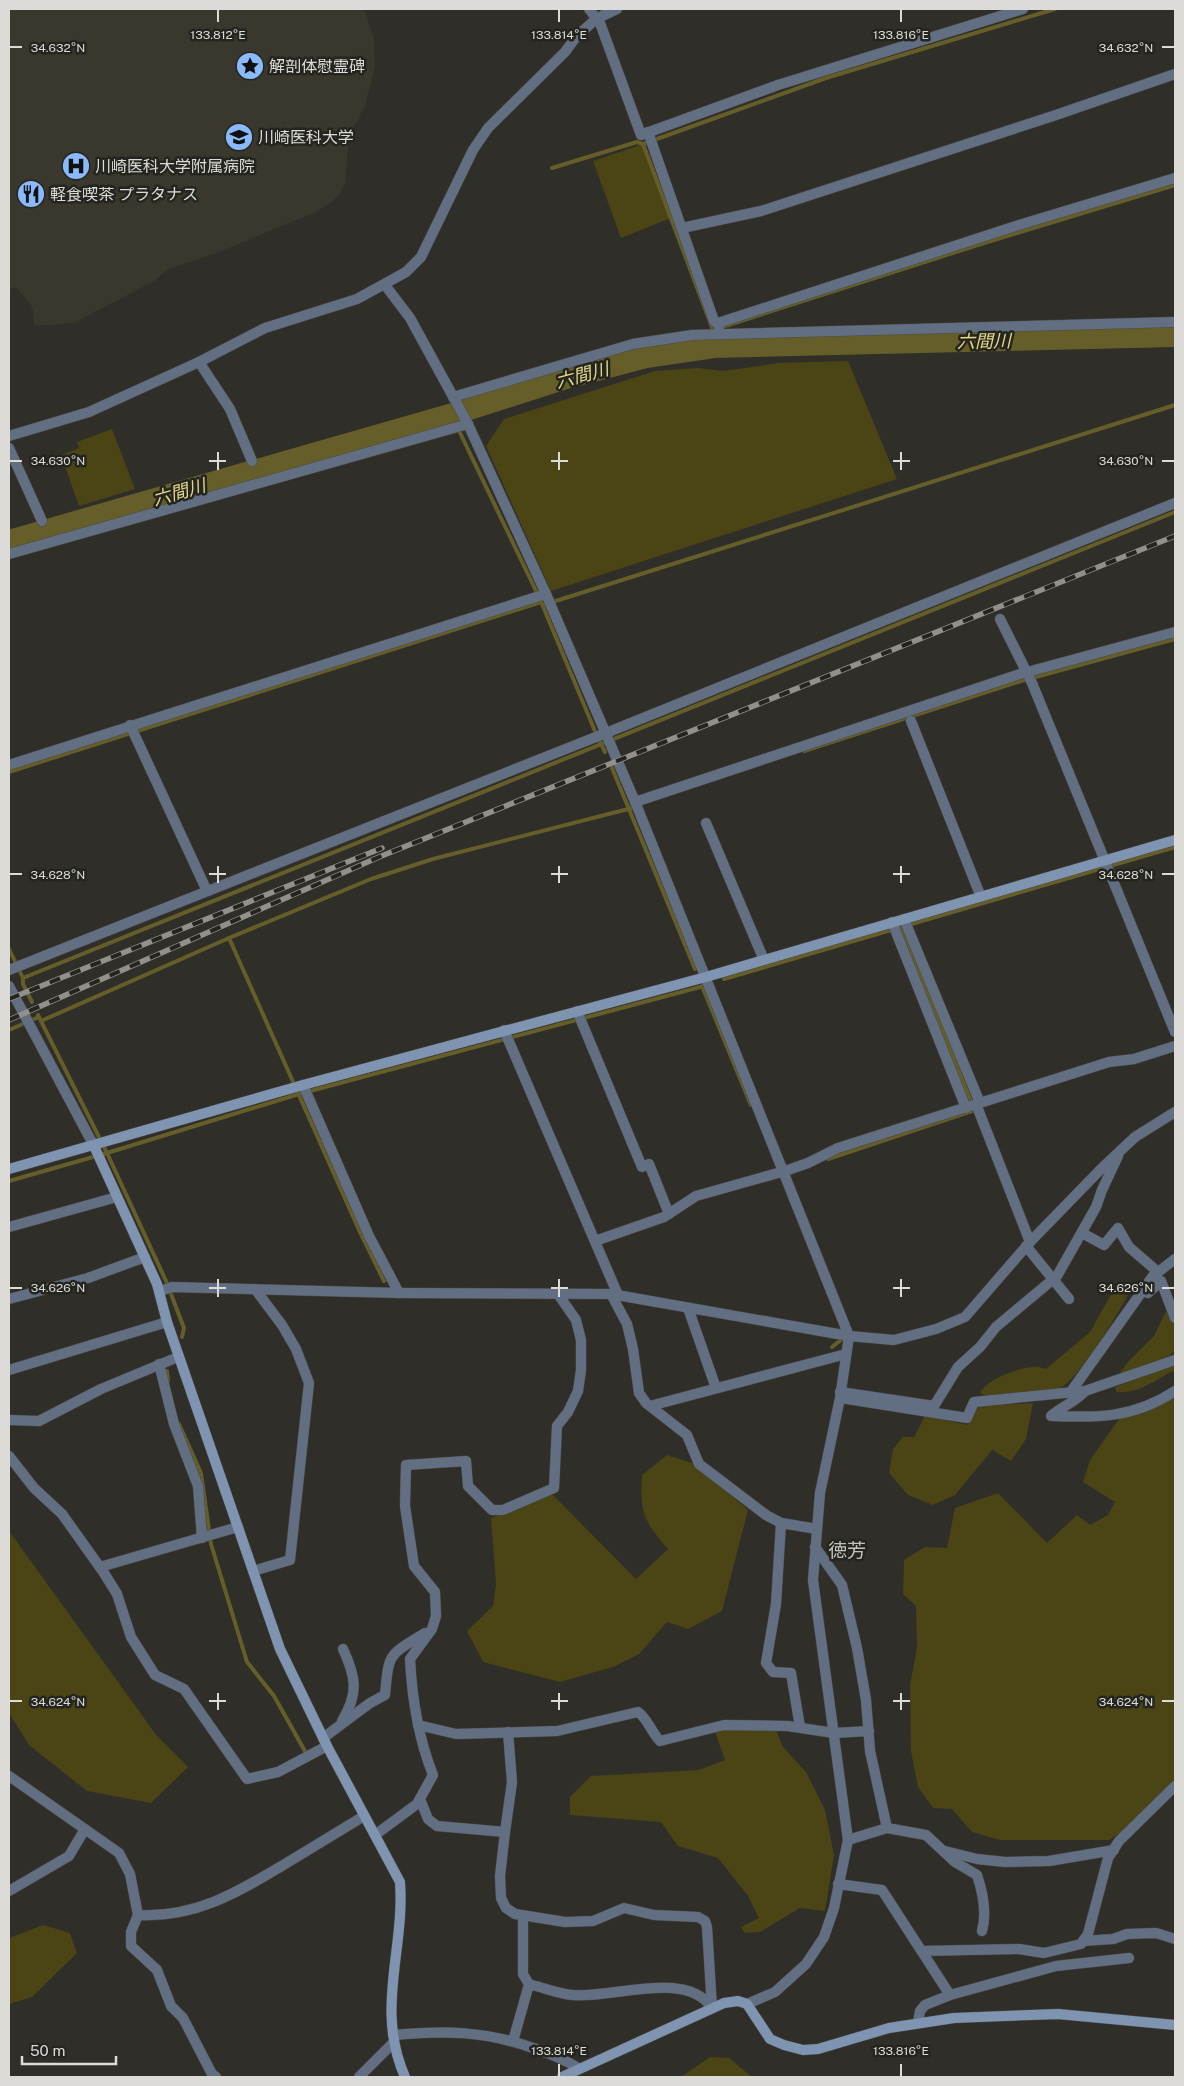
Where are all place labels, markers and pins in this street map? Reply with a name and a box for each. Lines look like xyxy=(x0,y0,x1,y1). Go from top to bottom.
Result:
place icon: 解剖体慰霊碑 xyxy=(235,51,265,81)
place label: 解剖体慰霊碑 xyxy=(269,57,365,76)
school or university icon: 川崎医科大学 xyxy=(224,122,254,152)
place label: 川崎医科大学 xyxy=(258,128,354,147)
hospital icon: 川崎医科大学附属病院 xyxy=(61,151,91,181)
place label: 川崎医科大学附属病院 xyxy=(95,157,255,176)
restaurant icon: 軽食喫茶 プラタナス xyxy=(16,179,46,209)
place label: 軽食喫茶 プラタナス xyxy=(50,185,198,204)

